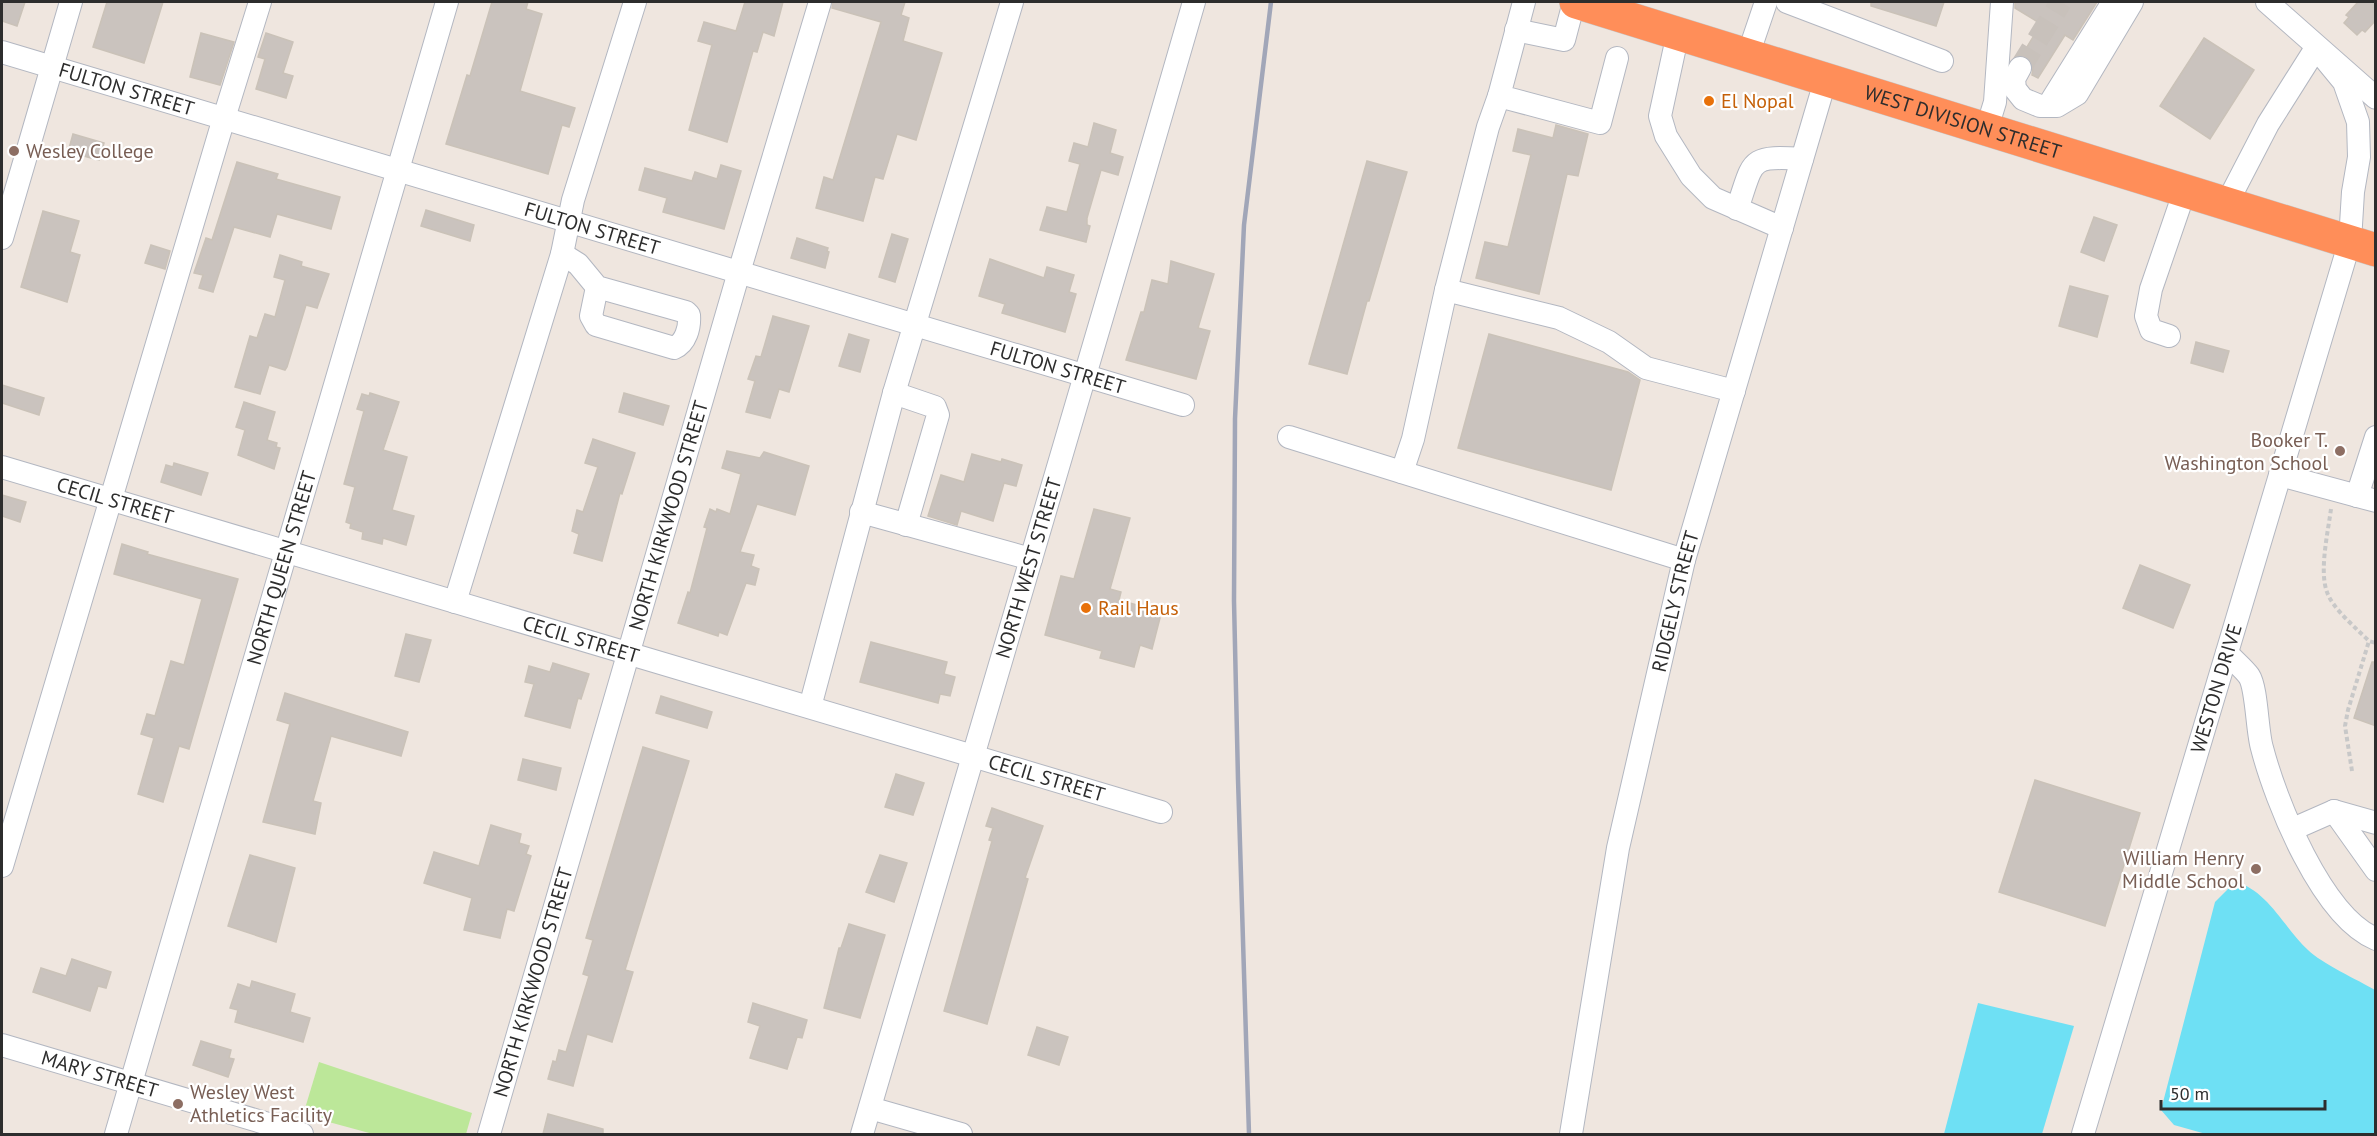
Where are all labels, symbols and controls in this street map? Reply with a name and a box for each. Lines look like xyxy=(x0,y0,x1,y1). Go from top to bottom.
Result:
street label: FULTON STREET xyxy=(56,57,197,122)
street label: WEST DIVISION STREET xyxy=(1861,79,2065,165)
place label: El Nopal xyxy=(1721,88,1794,114)
marker: El Nopal xyxy=(1702,94,1716,108)
place label: Wesley College xyxy=(26,138,154,164)
marker: Wesley College xyxy=(7,144,21,158)
street label: FULTON STREET xyxy=(521,196,663,261)
street label: FULTON STREET xyxy=(987,335,1129,400)
street label: NORTH KIRKWOOD STREET xyxy=(623,398,714,633)
place label: Booker T. Washington School xyxy=(2165,427,2328,476)
marker: Booker T. Washington School xyxy=(2333,444,2347,458)
street label: NORTH QUEEN STREET xyxy=(241,468,322,668)
street label: CECIL STREET xyxy=(54,471,177,530)
street label: NORTH WEST STREET xyxy=(990,475,1067,661)
street label: RIDGELY STREET xyxy=(1646,528,1705,674)
place label: Rail Haus xyxy=(1098,595,1179,621)
marker: Rail Haus xyxy=(1079,601,1093,615)
street label: CECIL STREET xyxy=(519,610,642,669)
street label: WESTON DRIVE xyxy=(2185,621,2248,756)
street label: CECIL STREET xyxy=(985,748,1108,808)
place label: William Henry Middle School xyxy=(2122,845,2245,894)
marker: William Henry Middle School xyxy=(2249,862,2263,876)
street label: NORTH KIRKWOOD STREET xyxy=(487,864,579,1100)
street label: MARY STREET xyxy=(38,1044,161,1104)
scale bar xyxy=(2161,1073,2324,1111)
place label: Wesley West Athletics Facility xyxy=(190,1079,333,1128)
text: 50 m xyxy=(2170,1082,2209,1105)
marker: Wesley West Athletics Facility xyxy=(171,1097,185,1111)

